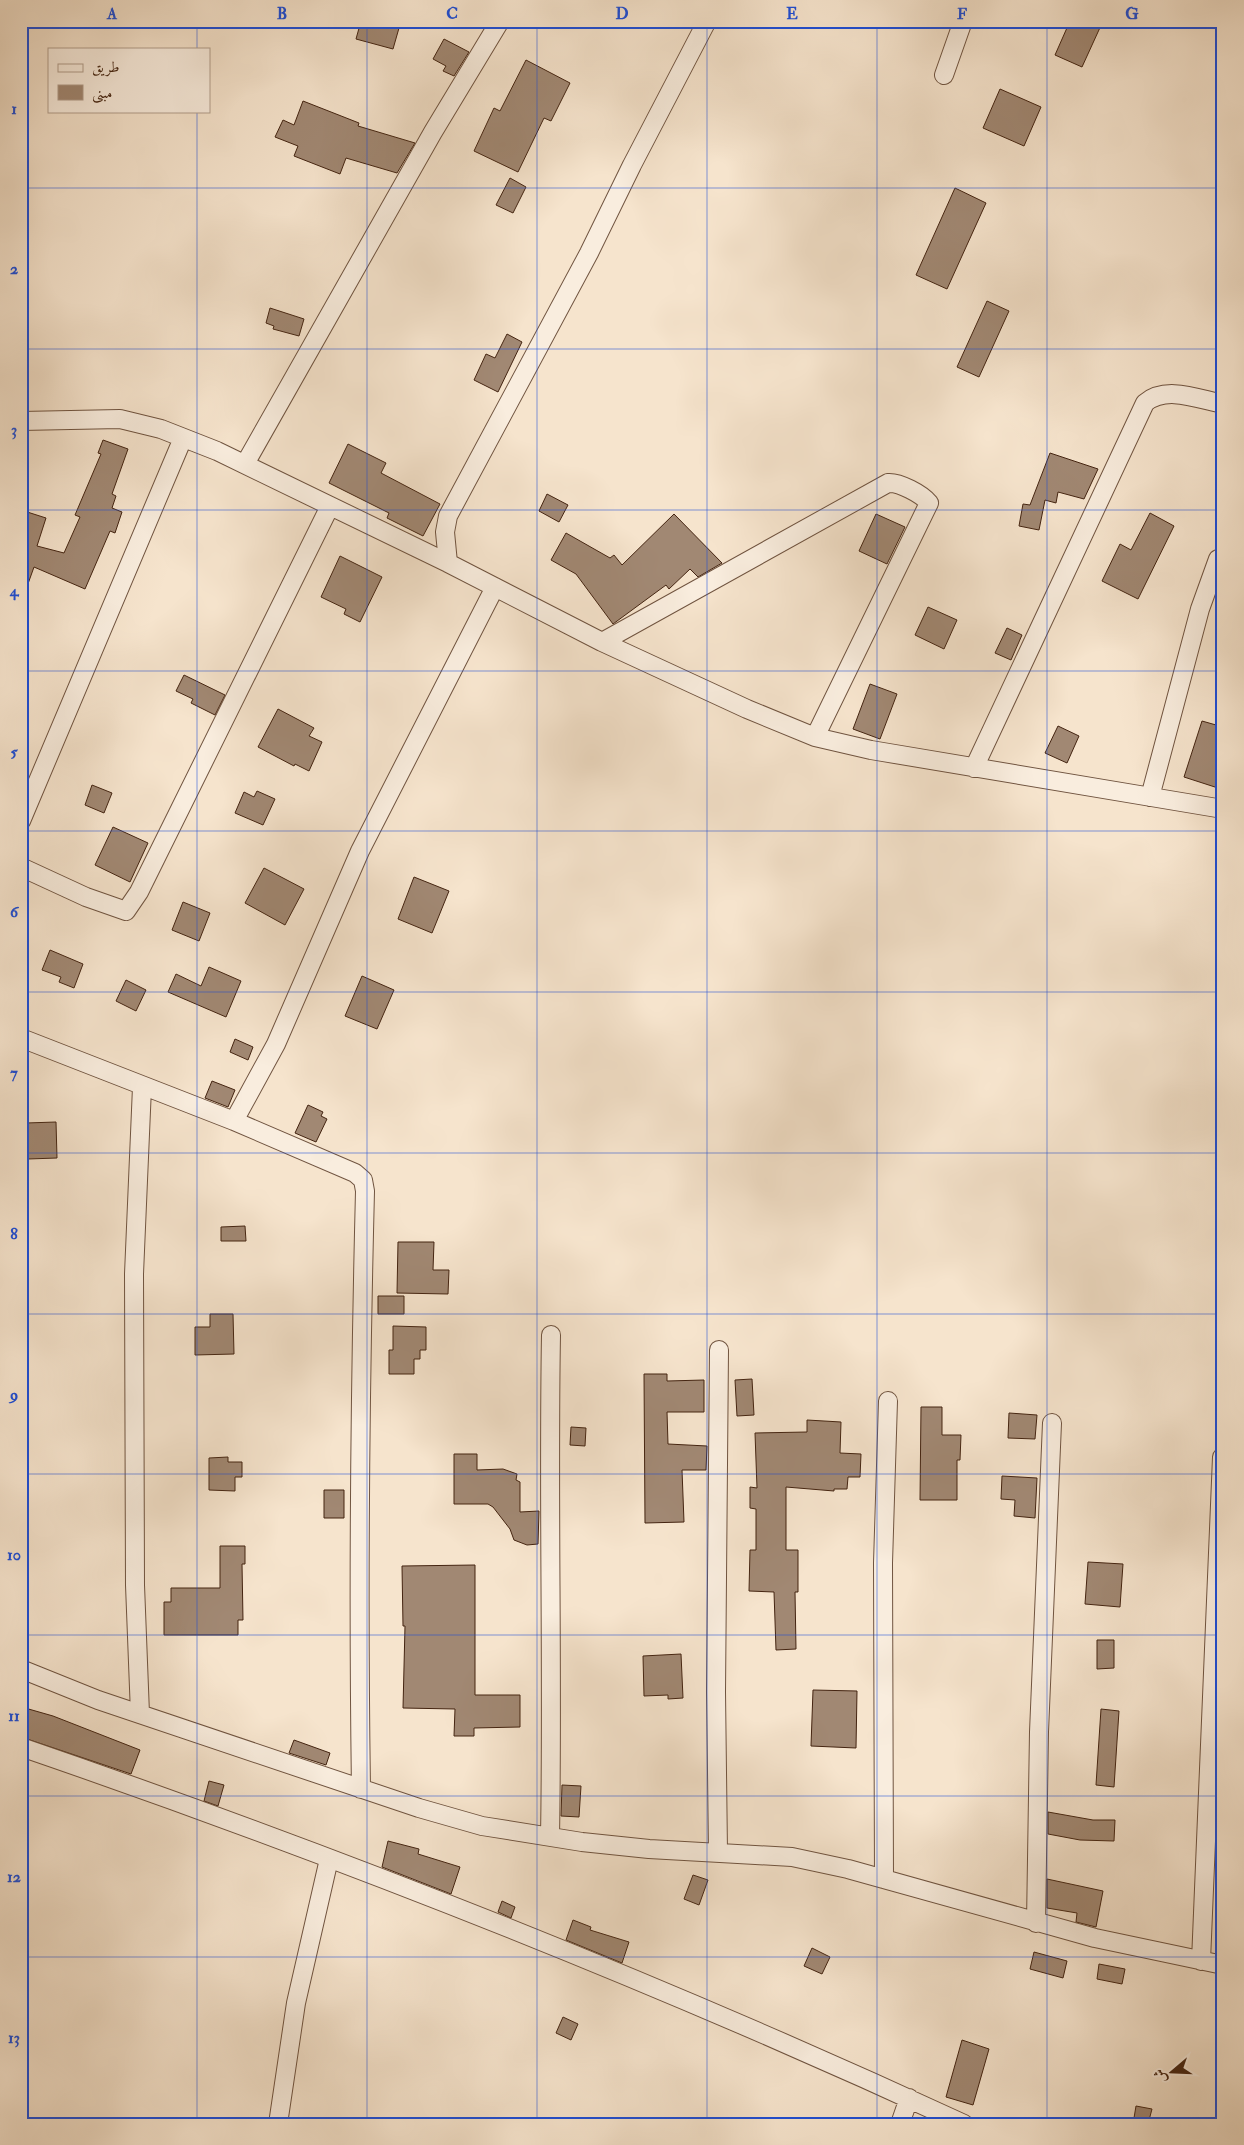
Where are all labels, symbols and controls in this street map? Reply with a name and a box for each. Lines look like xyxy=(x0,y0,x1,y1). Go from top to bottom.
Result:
text: A xyxy=(106,4,118,24)
text: B xyxy=(277,4,287,24)
text: C xyxy=(446,4,458,24)
text: D xyxy=(615,4,629,24)
text: E xyxy=(786,4,798,24)
text: F xyxy=(957,4,967,24)
text: G xyxy=(1125,4,1139,24)
legend xyxy=(48,48,210,112)
text: طريق xyxy=(92,58,119,77)
text: مبنى xyxy=(92,84,112,104)
text: 1 xyxy=(11,99,17,119)
text: 2 xyxy=(10,259,18,279)
text: 3 xyxy=(11,420,17,440)
text: 4 xyxy=(9,581,20,601)
text: 5 xyxy=(10,742,18,762)
text: 6 xyxy=(10,902,20,922)
text: 7 xyxy=(10,1063,18,1083)
text: 8 xyxy=(10,1224,18,1244)
text: 9 xyxy=(8,1385,18,1405)
text: 10 xyxy=(7,1545,21,1565)
text: 11 xyxy=(8,1706,20,1726)
text: 12 xyxy=(7,1867,21,1887)
text: 13 xyxy=(8,2028,20,2048)
north arrow xyxy=(1146,2048,1196,2098)
text: ش xyxy=(1150,2067,1170,2085)

